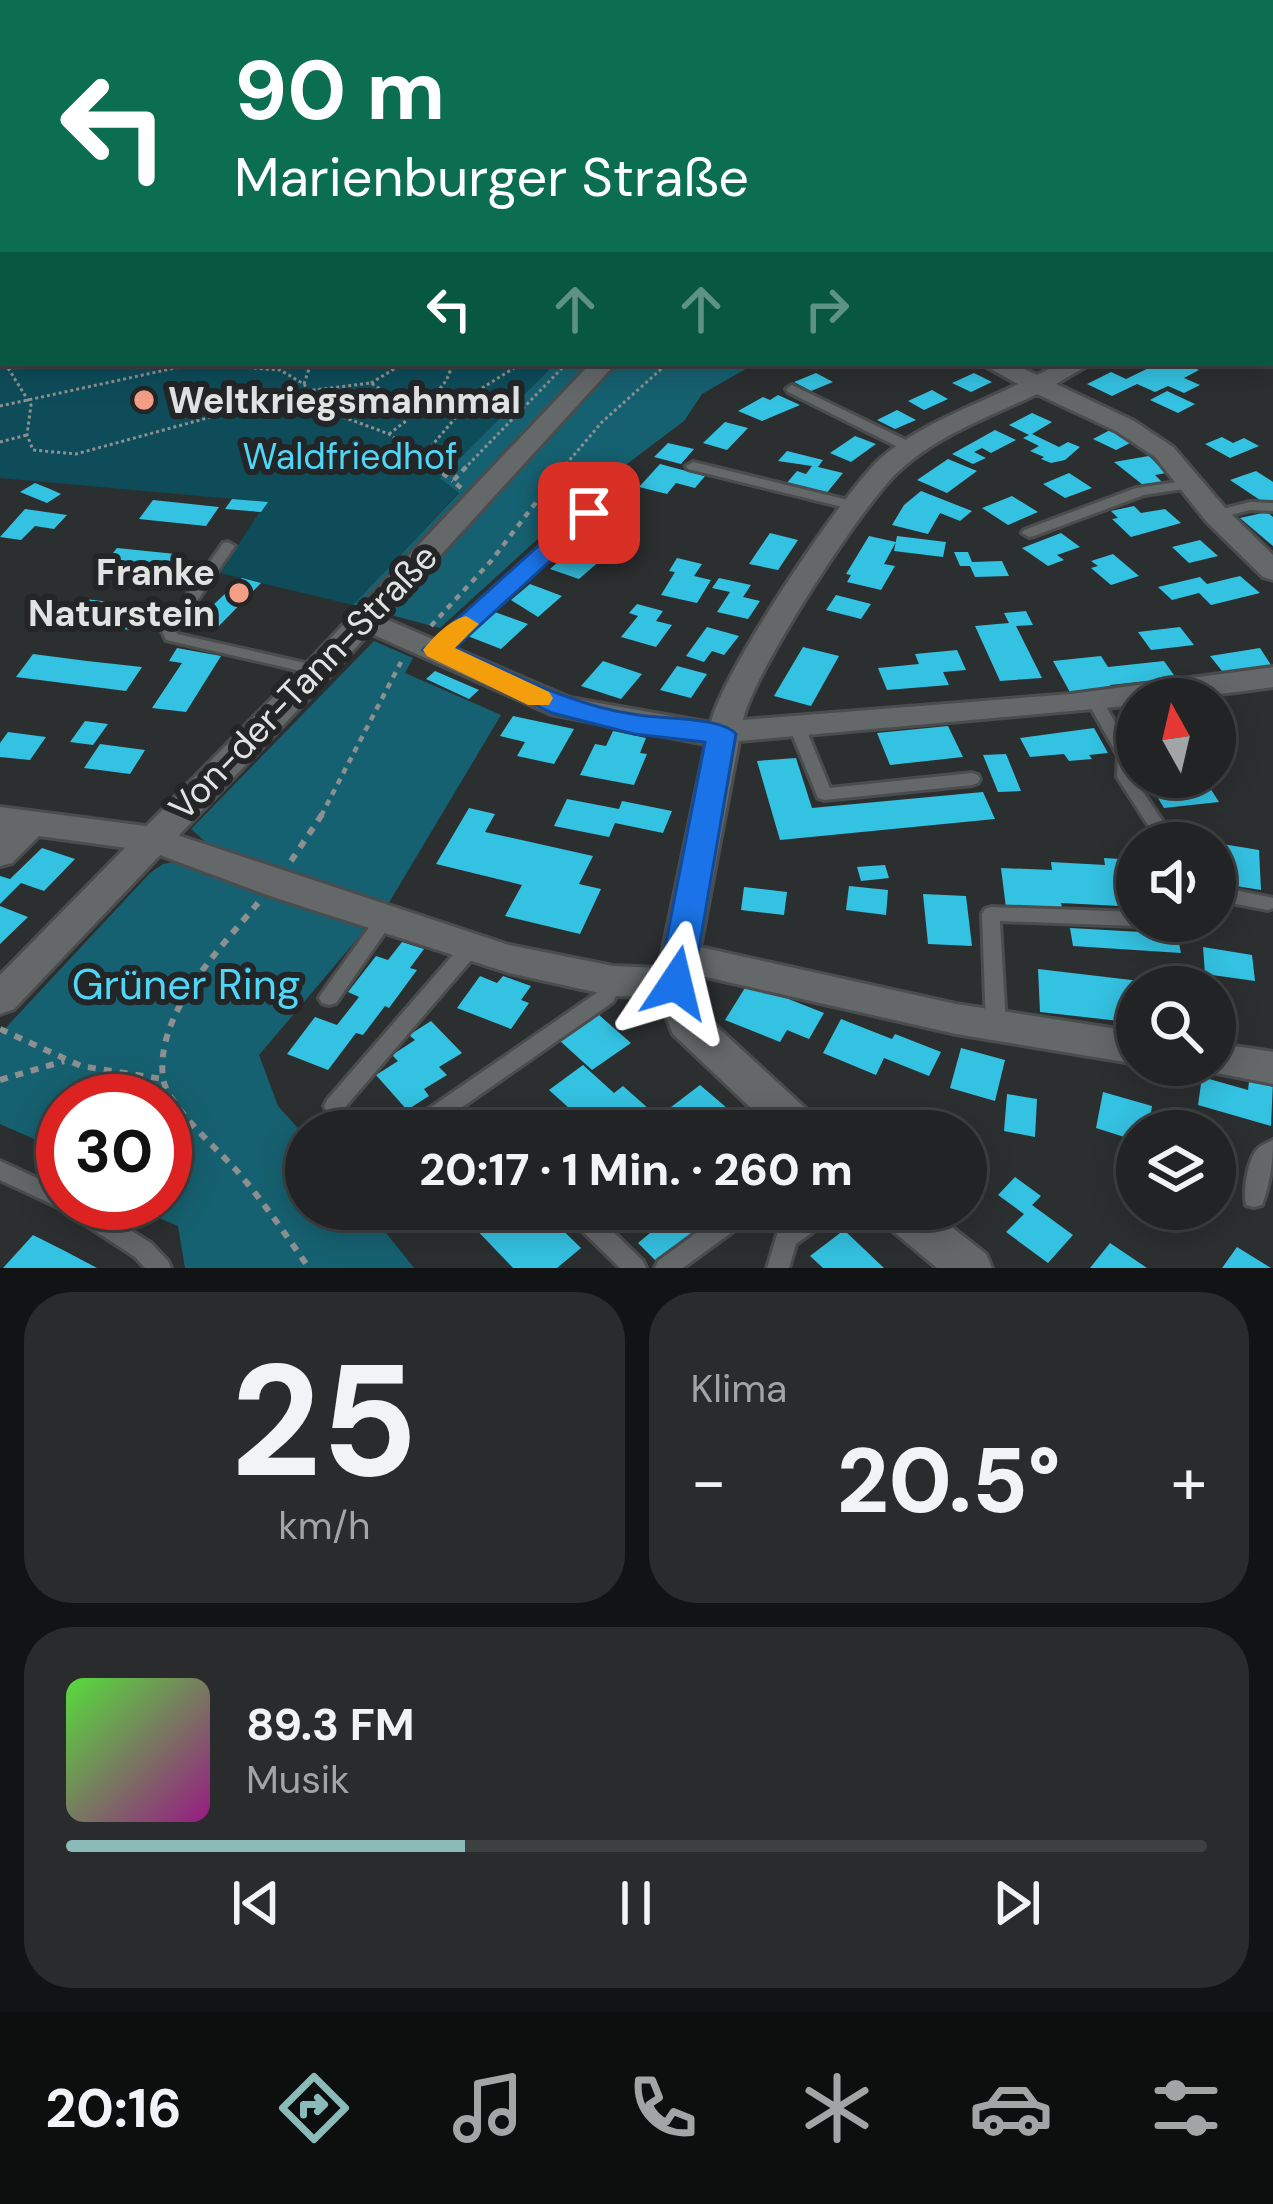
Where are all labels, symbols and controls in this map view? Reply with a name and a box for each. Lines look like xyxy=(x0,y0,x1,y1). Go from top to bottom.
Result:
text: 90 m xyxy=(234,36,445,145)
icon: left xyxy=(36,48,192,204)
text: Marienburger Straße xyxy=(234,142,749,213)
icon: left xyxy=(416,276,482,342)
icon: ahead xyxy=(542,276,608,342)
icon: ahead xyxy=(668,276,734,342)
icon: right xyxy=(794,276,860,342)
place label: Weltkriegsmahnmal xyxy=(168,377,521,424)
marker: Weltkriegsmahnmal xyxy=(131,387,157,413)
park label: Waldfriedhof xyxy=(243,433,457,480)
pin xyxy=(538,462,640,564)
icon: arrive xyxy=(556,480,622,546)
street label: Von-der-Tann-Straße xyxy=(159,534,447,830)
place label: Franke Naturstein xyxy=(28,549,215,637)
marker: Franke Naturstein xyxy=(226,580,252,606)
north arrow xyxy=(1116,678,1236,798)
map controls xyxy=(1116,678,1236,1230)
button: sound xyxy=(1116,822,1236,942)
position arrow xyxy=(613,920,739,1046)
park label: Grüner Ring xyxy=(72,957,300,1012)
button: search xyxy=(1116,966,1236,1086)
speed limit sign: 30 xyxy=(36,1074,192,1230)
button: layers xyxy=(1116,1110,1236,1230)
text: 20:17 · 1 Min. · 260 m xyxy=(419,1140,853,1199)
text: 25 xyxy=(231,1320,418,1523)
text: Klima xyxy=(691,1363,787,1414)
text: 20.5° xyxy=(837,1423,1061,1540)
text: − xyxy=(691,1439,727,1524)
text: + xyxy=(1171,1439,1207,1524)
text: km/h xyxy=(278,1500,370,1551)
text: 89.3 FM xyxy=(246,1695,415,1754)
text: Musik xyxy=(246,1754,350,1805)
icon: previous xyxy=(223,1870,289,1936)
icon: pause xyxy=(603,1870,669,1936)
icon: next xyxy=(984,1870,1050,1936)
icon: directions xyxy=(272,2066,356,2150)
icon: music xyxy=(446,2066,530,2150)
icon: phone xyxy=(621,2066,705,2150)
icon: climate xyxy=(795,2066,879,2150)
icon: car xyxy=(969,2066,1053,2150)
icon: filters xyxy=(1144,2066,1228,2150)
text: 20:16 xyxy=(45,2073,182,2144)

